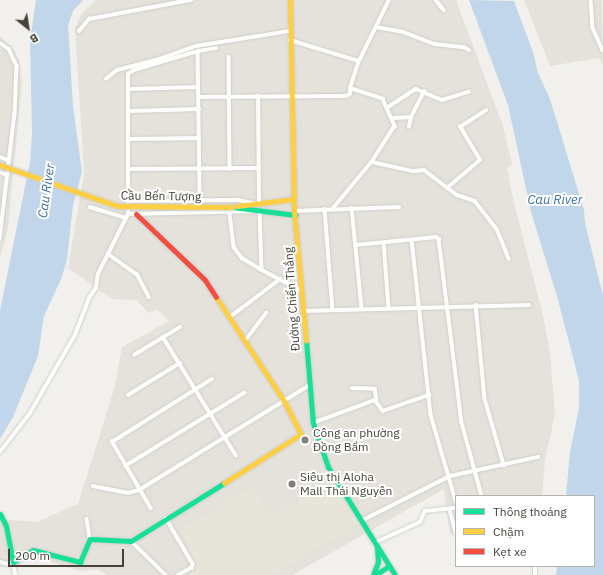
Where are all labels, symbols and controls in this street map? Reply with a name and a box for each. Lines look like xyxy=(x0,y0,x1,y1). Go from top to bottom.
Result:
north arrow xyxy=(8,8,48,48)
text: B xyxy=(27,30,41,46)
water label: Cau River xyxy=(35,163,59,219)
street label: Cầu Bến Tượng xyxy=(121,188,201,204)
water label: Cau River xyxy=(528,192,582,208)
street label: Đường Chiến Thắng xyxy=(281,246,303,352)
place label: Công an phường Đồng Bẩm xyxy=(313,426,400,454)
marker: Công an phường Đồng Bẩm xyxy=(300,435,310,445)
place label: Siêu thị Aloha Mall Thái Nguyên xyxy=(300,470,392,498)
marker: Siêu thị Aloha Mall Thái Nguyên xyxy=(287,479,297,489)
legend xyxy=(455,495,595,567)
text: Thông thoáng xyxy=(493,504,567,519)
text: Chậm xyxy=(493,524,524,539)
scale bar xyxy=(10,541,126,567)
text: Kẹt xe xyxy=(493,544,526,559)
text: 200 m xyxy=(15,548,50,563)

